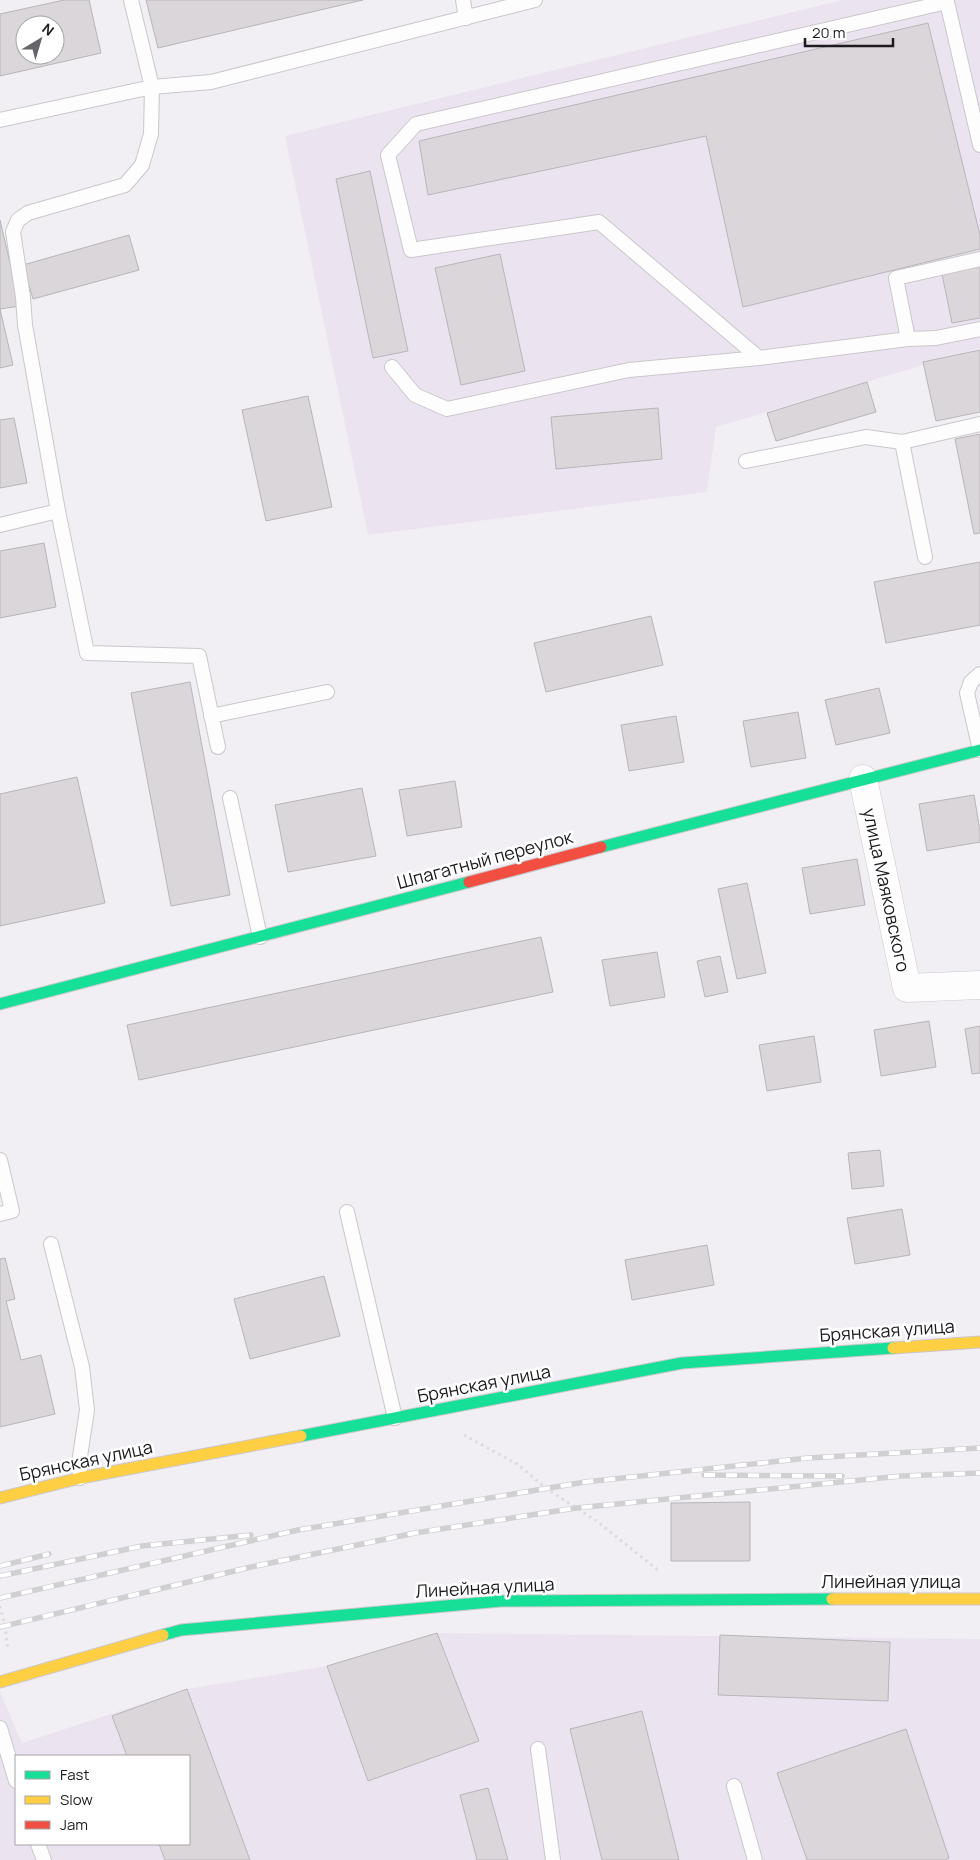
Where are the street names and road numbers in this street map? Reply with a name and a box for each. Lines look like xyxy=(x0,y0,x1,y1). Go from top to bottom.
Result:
street label: улица Маяковского xyxy=(858,806,916,974)
street label: Шпагатный переулок xyxy=(394,824,576,894)
street label: Брянская улица xyxy=(819,1313,955,1347)
street label: Брянская улица xyxy=(415,1358,553,1408)
street label: Брянская улица xyxy=(17,1434,155,1486)
street label: Линейная улица xyxy=(821,1569,961,1593)
street label: Линейная улица xyxy=(415,1571,555,1603)

